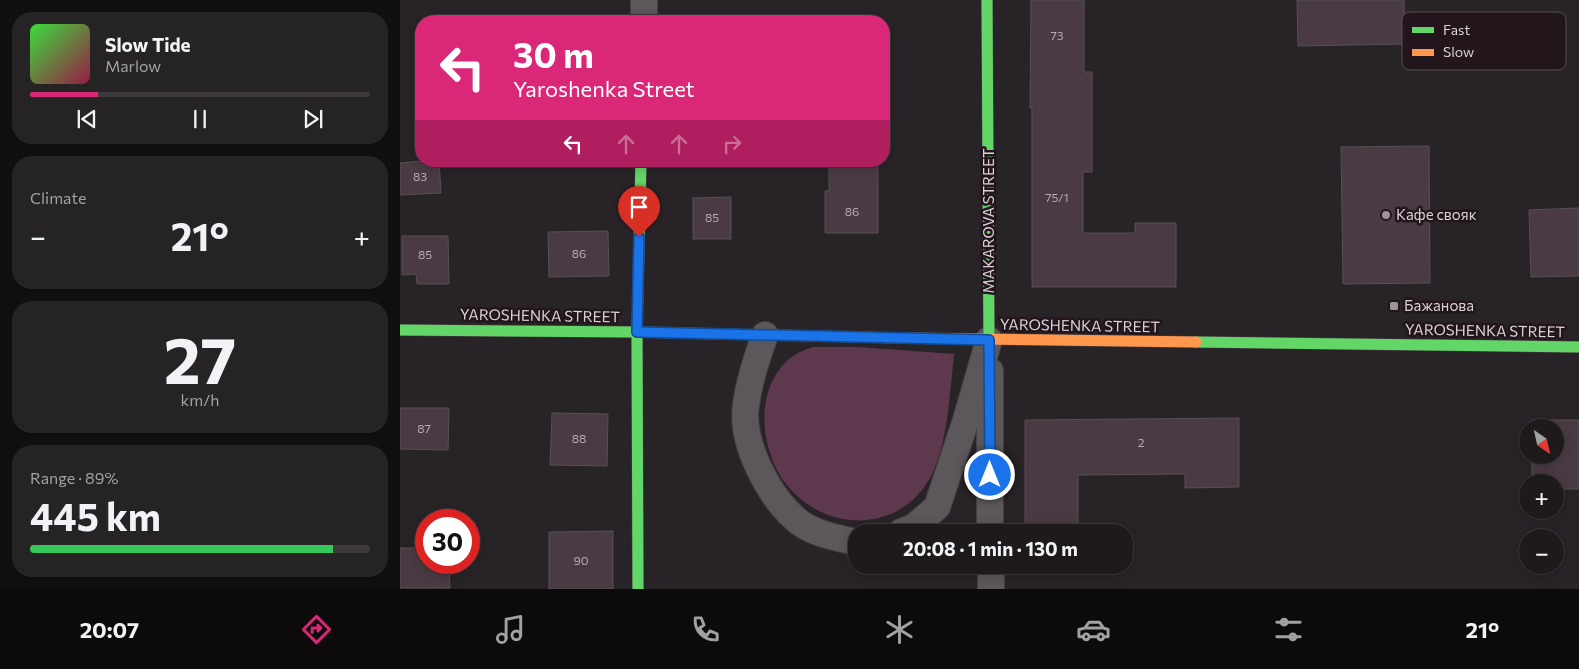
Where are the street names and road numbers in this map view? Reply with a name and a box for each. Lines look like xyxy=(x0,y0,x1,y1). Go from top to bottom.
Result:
street label: MAKAROVA STREET xyxy=(979,148,997,294)
street label: YAROSHENKA STREET xyxy=(460,305,621,325)
street label: YAROSHENKA STREET xyxy=(1000,315,1161,335)
street label: YAROSHENKA STREET xyxy=(1405,320,1566,340)

